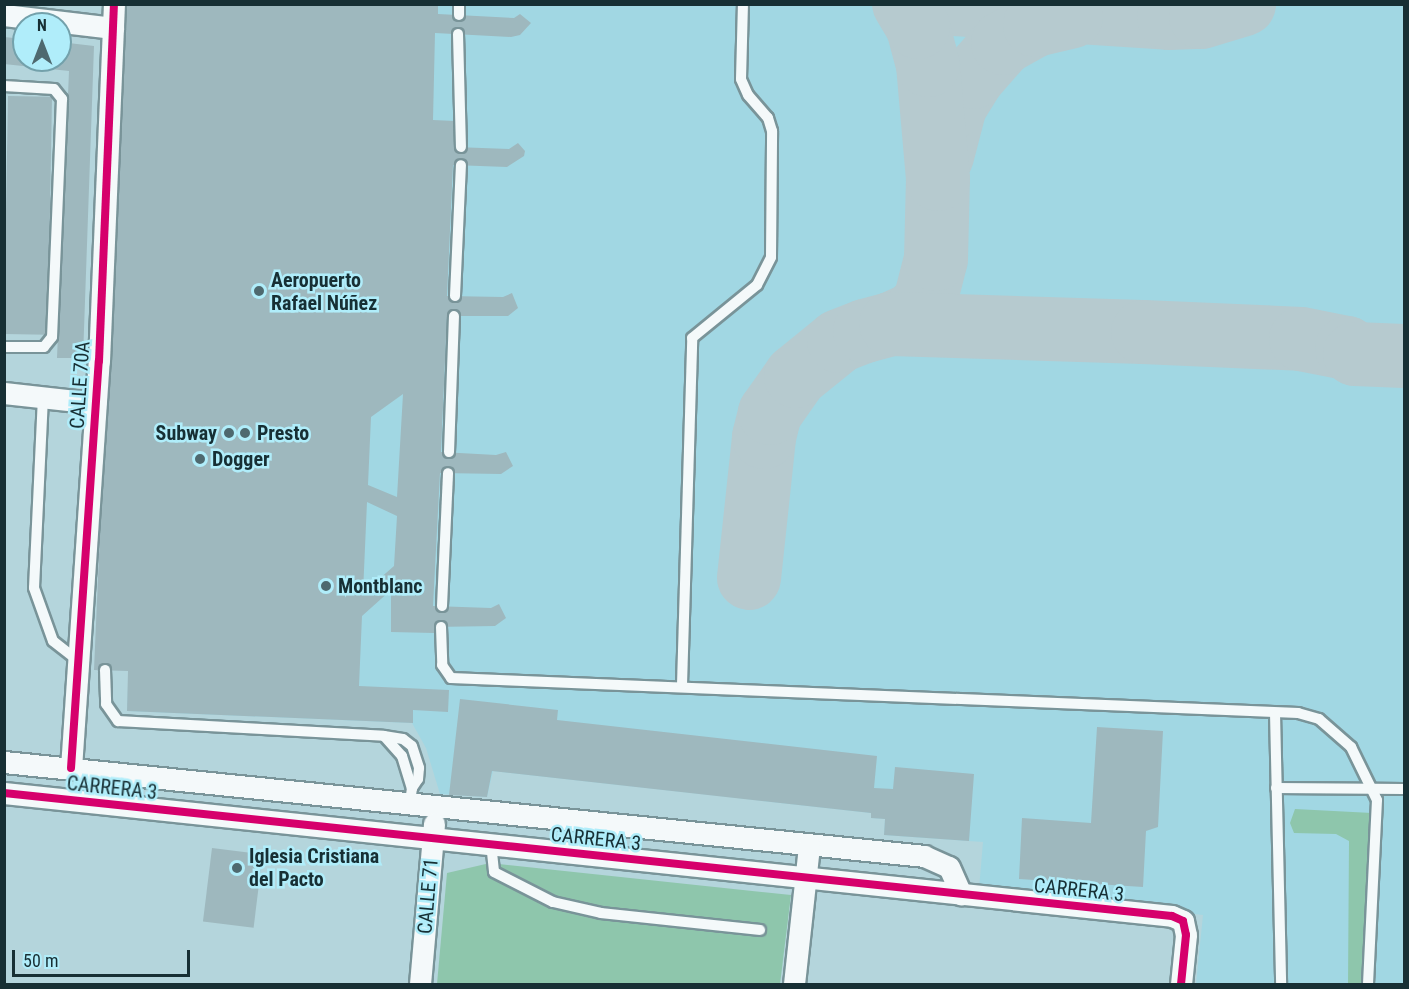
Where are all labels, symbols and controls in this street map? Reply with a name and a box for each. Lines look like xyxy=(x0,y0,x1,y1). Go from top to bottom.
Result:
north arrow xyxy=(12,12,72,72)
text: N xyxy=(37,16,47,35)
place label: Aeropuerto Rafael Núñez xyxy=(271,268,377,315)
marker: Aeropuerto Rafael Núñez xyxy=(252,284,266,298)
street label: CALLE 70A xyxy=(65,340,95,430)
place label: Subway xyxy=(156,421,217,445)
place label: Presto xyxy=(257,421,309,445)
marker: Subway xyxy=(222,426,236,440)
marker: Presto xyxy=(238,426,252,440)
place label: Dogger xyxy=(212,447,270,471)
marker: Dogger xyxy=(193,452,207,466)
place label: Montblanc xyxy=(338,574,423,598)
marker: Montblanc xyxy=(319,579,333,593)
street label: CARRERA 3 xyxy=(66,771,158,805)
street label: CARRERA 3 xyxy=(550,822,642,856)
place label: Iglesia Cristiana del Pacto xyxy=(249,844,379,891)
street label: CALLE 71 xyxy=(413,857,443,935)
marker: Iglesia Cristiana del Pacto xyxy=(230,861,244,875)
street label: CARRERA 3 xyxy=(1033,873,1125,907)
scale bar xyxy=(15,938,194,976)
text: 50 m xyxy=(23,950,58,971)

